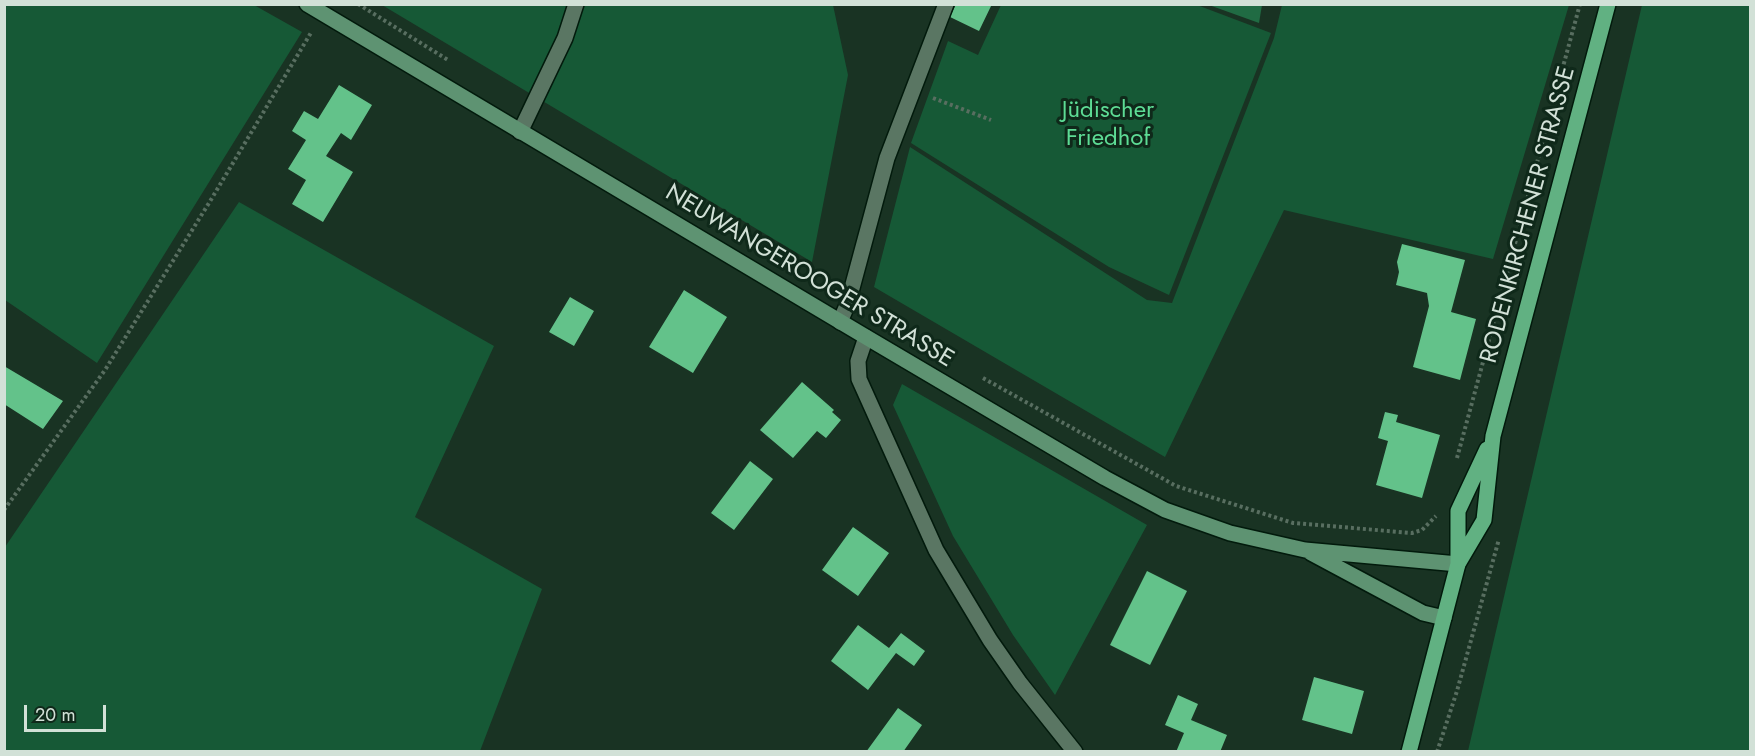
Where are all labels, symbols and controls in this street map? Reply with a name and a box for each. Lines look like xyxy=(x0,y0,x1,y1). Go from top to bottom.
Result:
street label: RODENKIRCHENER STRASSE xyxy=(1476,64,1582,366)
park label: Jüdischer Friedhof xyxy=(1062,97,1154,153)
street label: NEUWANGEROOGER STRASSE xyxy=(660,179,958,375)
scale bar xyxy=(27,693,110,731)
text: 20 m xyxy=(35,702,75,728)

